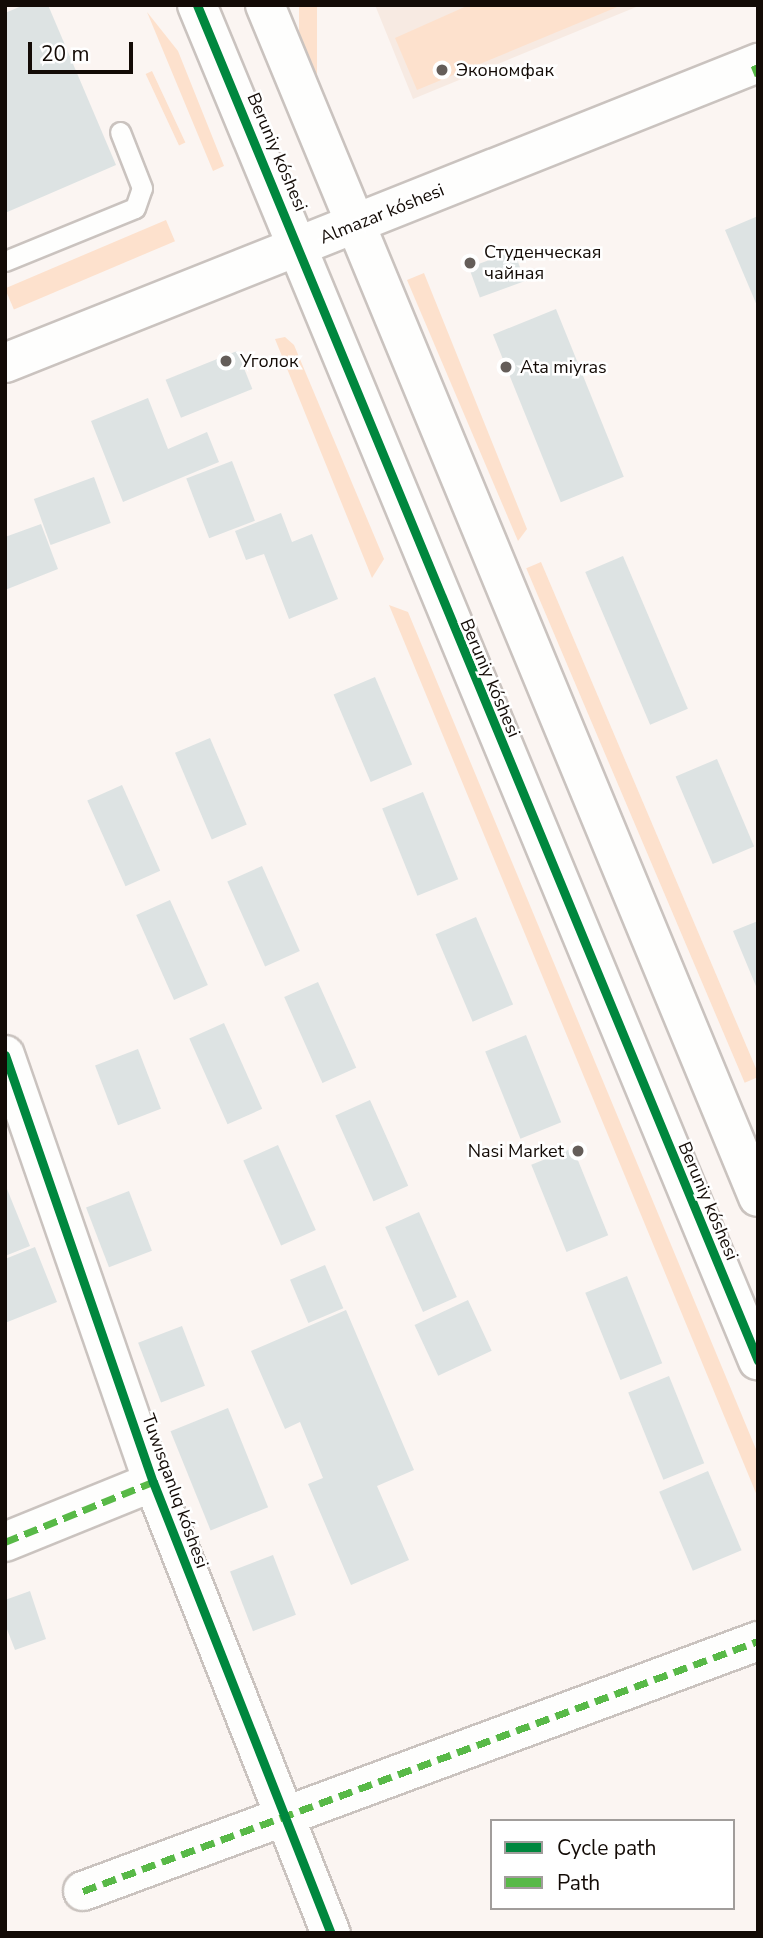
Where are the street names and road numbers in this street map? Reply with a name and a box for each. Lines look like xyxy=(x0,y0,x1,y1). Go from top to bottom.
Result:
street label: Beruniy kóshesi xyxy=(242,89,312,215)
street label: Almazar kóshesi xyxy=(317,179,447,249)
street label: Beruniy kóshesi xyxy=(455,615,525,741)
street label: Beruniy kóshesi xyxy=(673,1138,743,1264)
street label: Tuwısqanlıq kóshesi xyxy=(137,1411,213,1571)

